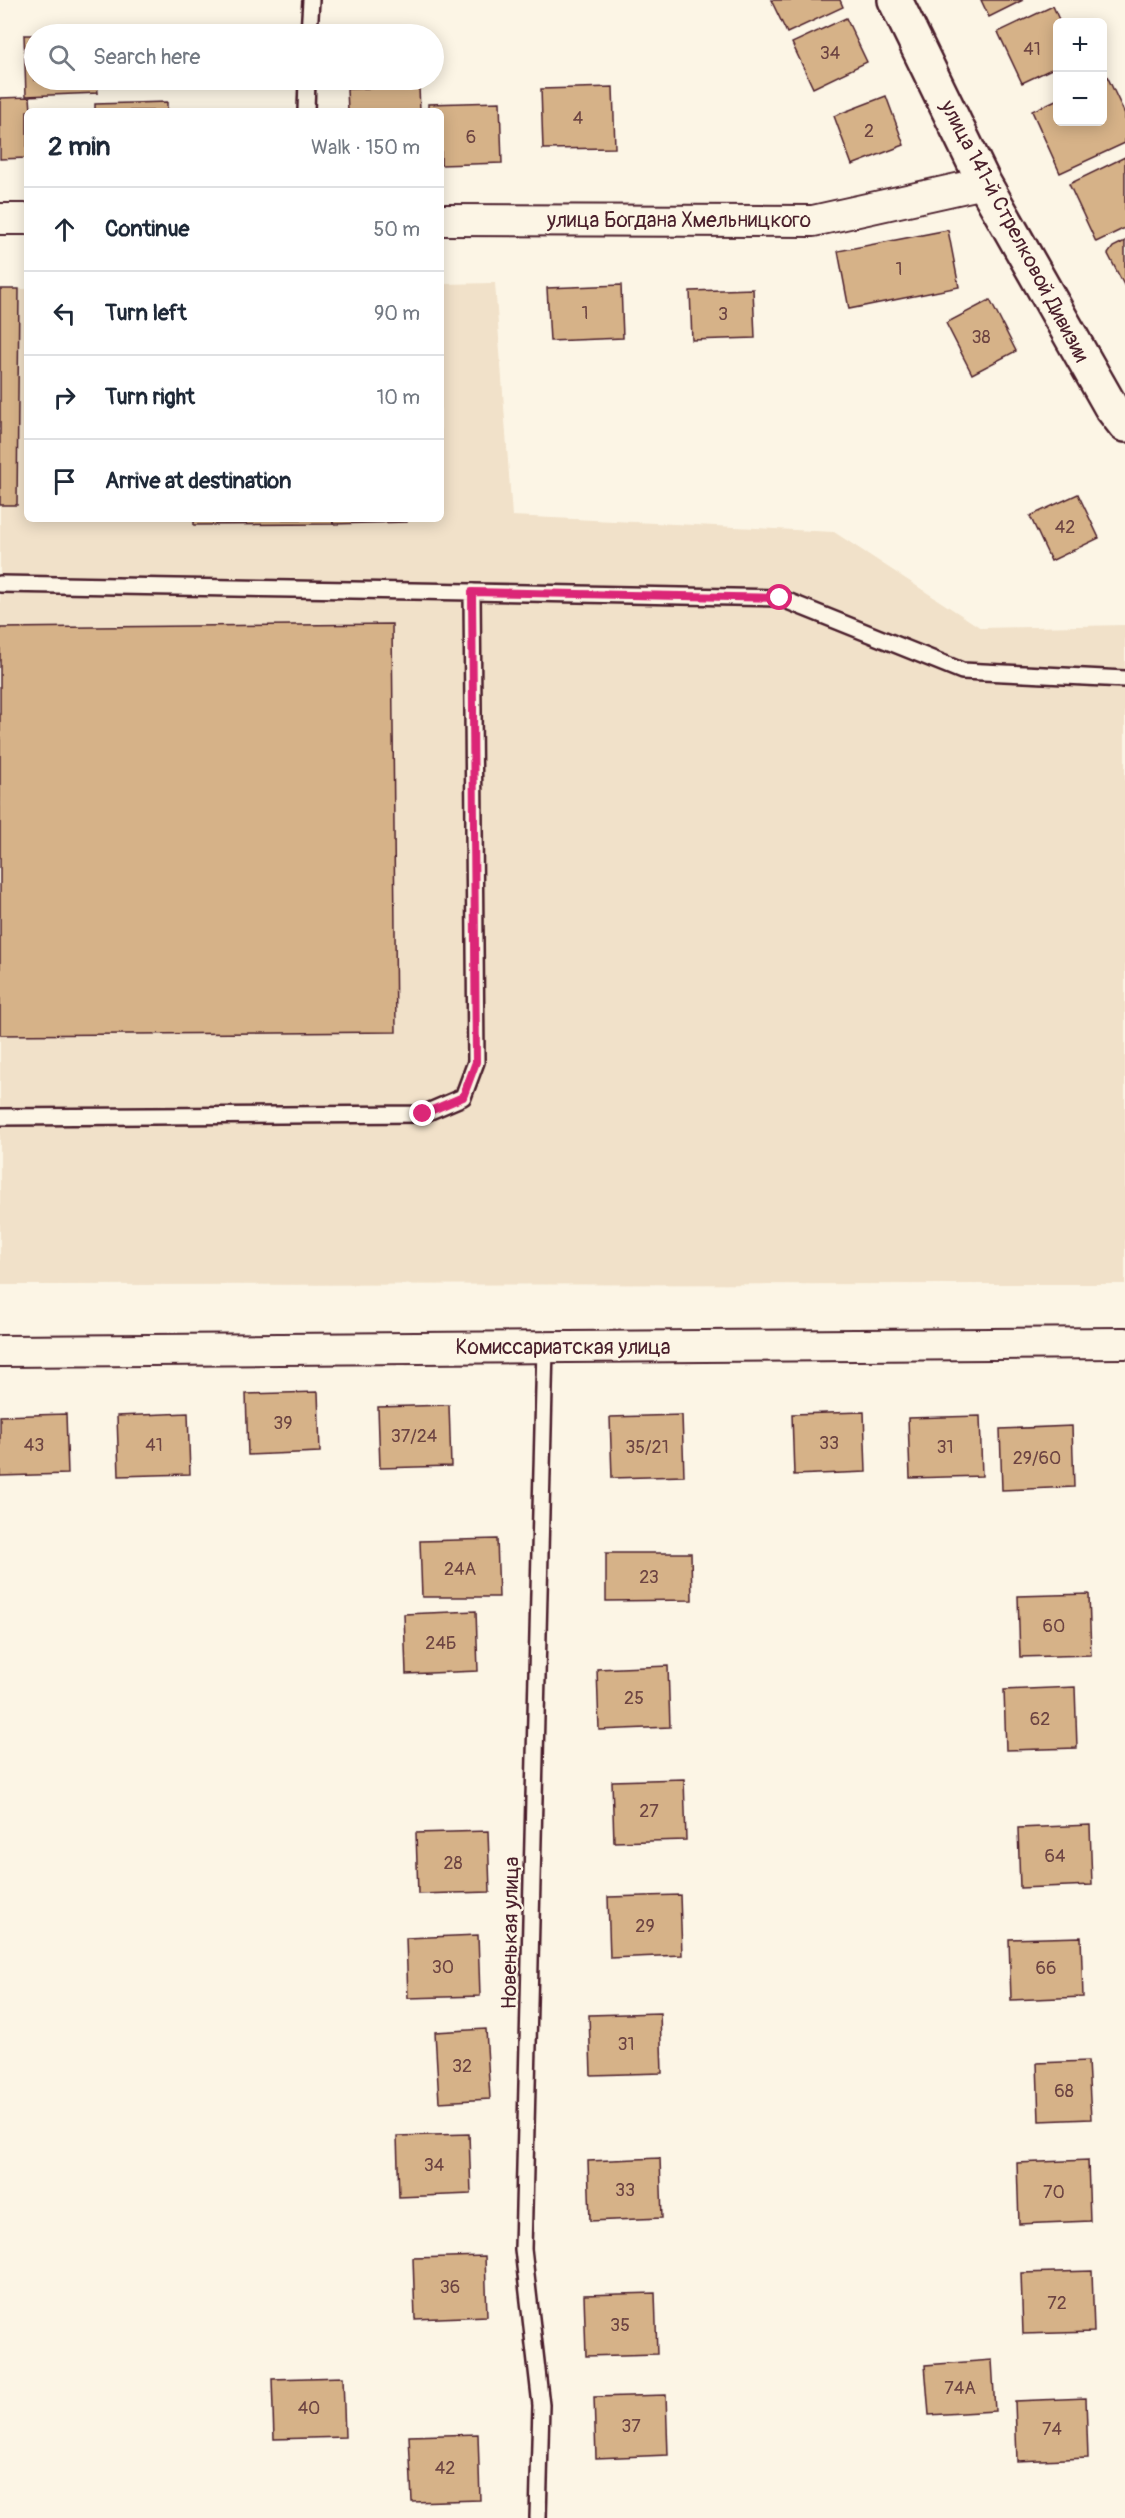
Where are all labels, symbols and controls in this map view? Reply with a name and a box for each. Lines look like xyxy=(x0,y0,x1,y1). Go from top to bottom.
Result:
map controls xyxy=(1053,18,1107,126)
button: + xyxy=(1053,18,1107,72)
search box xyxy=(24,24,444,90)
house number: 41 xyxy=(1023,38,1041,61)
icon: search xyxy=(45,41,78,74)
house number: 34 xyxy=(820,42,841,65)
text: Search here xyxy=(93,43,200,71)
button: − xyxy=(1053,72,1107,126)
street label: улица 141-й Стрелковой Дивизии xyxy=(933,95,1095,367)
house number: 4 xyxy=(573,107,584,130)
house number: 2 xyxy=(864,120,874,143)
house number: 6 xyxy=(466,126,476,149)
text: 2 min xyxy=(48,131,110,163)
text: Walk · 150 m xyxy=(311,135,420,160)
street label: улица Богдана Хмельницкого xyxy=(546,207,811,234)
icon: ahead xyxy=(48,213,81,246)
text: Continue xyxy=(105,215,189,243)
text: 50 m xyxy=(373,217,420,242)
house number: 1 xyxy=(895,258,903,281)
icon: left xyxy=(48,297,81,330)
text: Turn left xyxy=(105,299,187,327)
text: 90 m xyxy=(374,301,420,326)
house number: 1 xyxy=(581,302,589,325)
house number: 3 xyxy=(718,303,728,326)
house number: 38 xyxy=(971,326,991,349)
icon: right xyxy=(48,381,81,414)
text: Turn right xyxy=(105,383,195,411)
text: 10 m xyxy=(376,385,420,410)
icon: arrive xyxy=(48,465,81,498)
text: Arrive at destination xyxy=(105,467,291,495)
house number: 42 xyxy=(1055,516,1075,539)
route start xyxy=(766,584,792,610)
route end xyxy=(409,1100,435,1126)
street label: Комиссариатская улица xyxy=(455,1334,671,1361)
house number: 39 xyxy=(273,1412,293,1435)
house number: 37/24 xyxy=(391,1425,438,1448)
house number: 33 xyxy=(819,1432,839,1455)
house number: 43 xyxy=(24,1434,44,1457)
house number: 41 xyxy=(145,1434,163,1457)
house number: 35/21 xyxy=(625,1436,669,1459)
house number: 31 xyxy=(936,1436,954,1459)
house number: 29/60 xyxy=(1013,1447,1061,1470)
house number: 24А xyxy=(444,1558,476,1581)
house number: 23 xyxy=(639,1566,659,1589)
house number: 60 xyxy=(1043,1615,1065,1638)
house number: 24Б xyxy=(425,1632,457,1655)
house number: 25 xyxy=(624,1687,644,1710)
house number: 62 xyxy=(1030,1708,1050,1731)
house number: 27 xyxy=(639,1800,659,1823)
house number: 64 xyxy=(1045,1845,1066,1868)
house number: 28 xyxy=(443,1852,463,1875)
street label: Новенькая улица xyxy=(496,1856,525,2010)
house number: 29 xyxy=(635,1915,655,1938)
house number: 30 xyxy=(432,1956,454,1979)
house number: 66 xyxy=(1036,1957,1056,1980)
house number: 31 xyxy=(617,2033,635,2056)
house number: 32 xyxy=(452,2055,472,2078)
house number: 68 xyxy=(1054,2080,1074,2103)
house number: 34 xyxy=(424,2154,445,2177)
house number: 33 xyxy=(615,2179,635,2202)
house number: 70 xyxy=(1043,2181,1065,2204)
house number: 36 xyxy=(440,2276,460,2299)
house number: 72 xyxy=(1047,2292,1067,2315)
house number: 35 xyxy=(610,2314,630,2337)
house number: 74А xyxy=(944,2377,976,2400)
house number: 40 xyxy=(298,2397,320,2420)
house number: 37 xyxy=(621,2415,641,2438)
house number: 74 xyxy=(1042,2418,1063,2441)
house number: 42 xyxy=(435,2457,455,2480)

